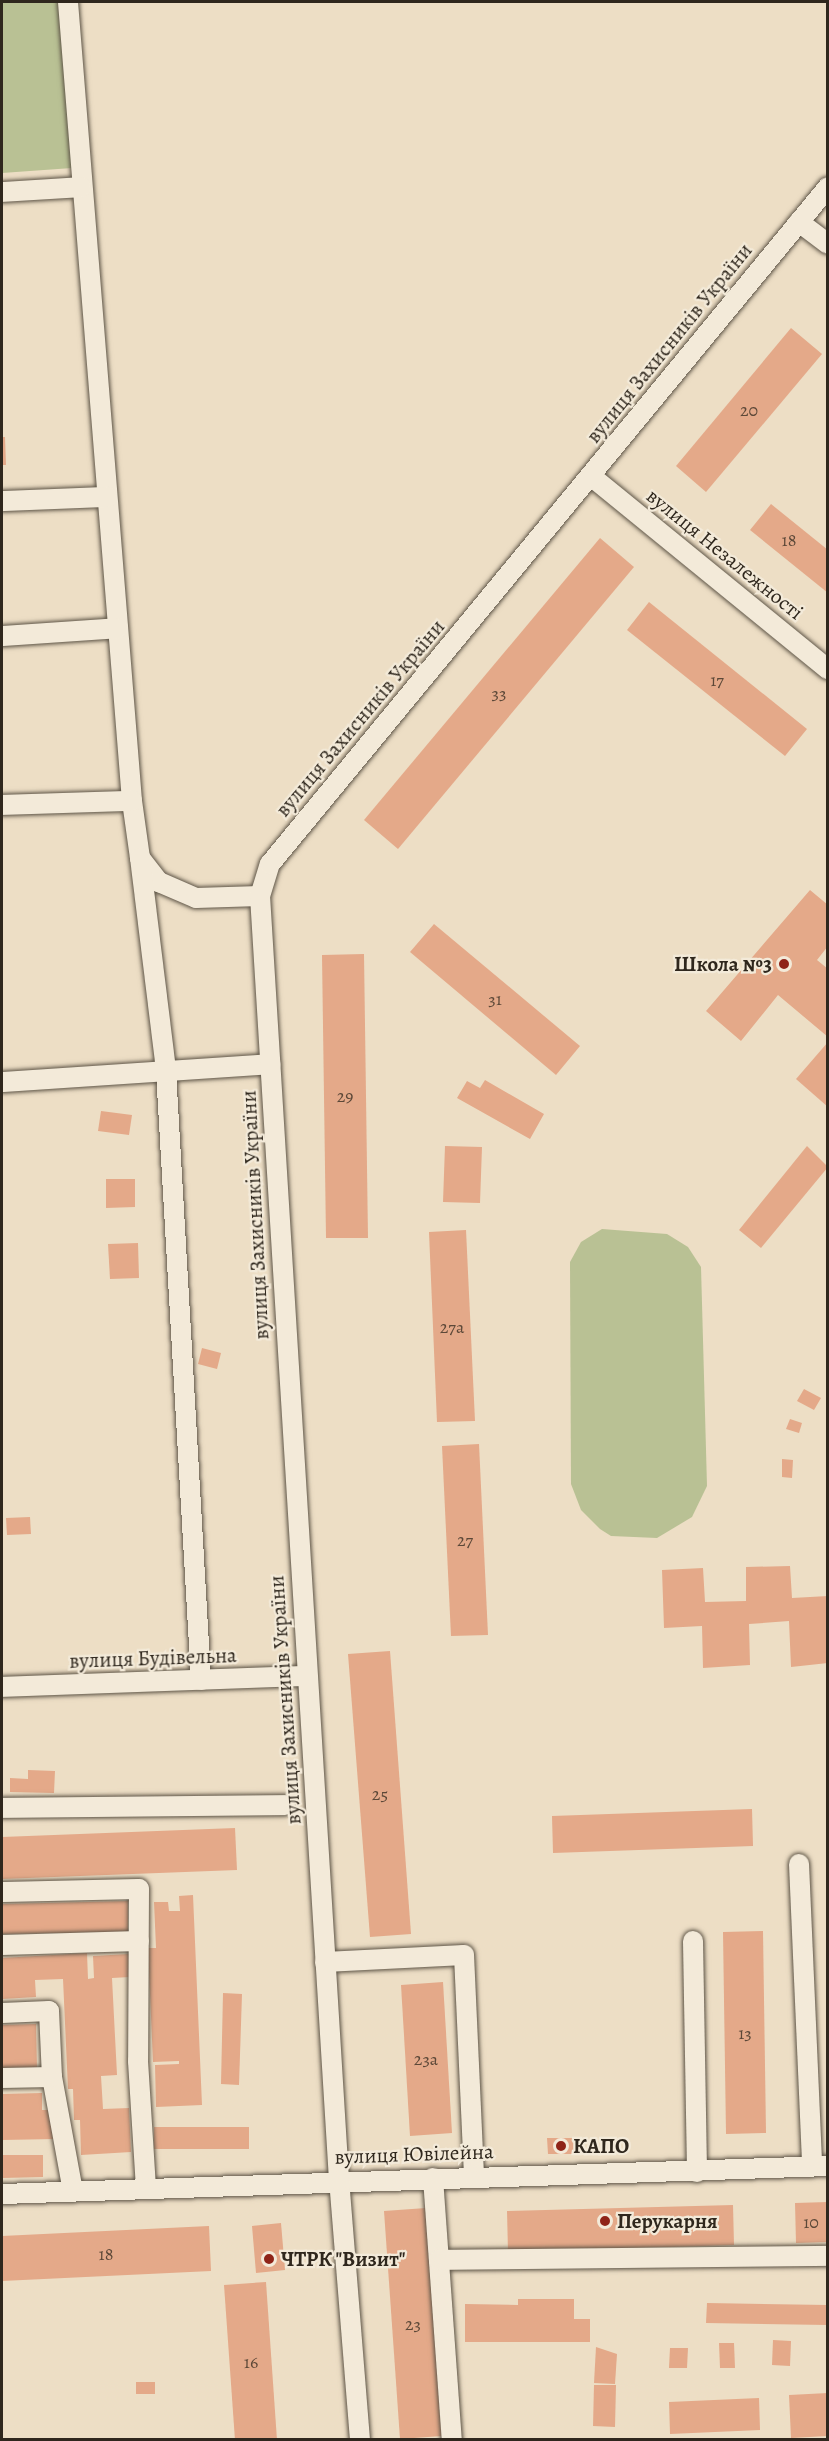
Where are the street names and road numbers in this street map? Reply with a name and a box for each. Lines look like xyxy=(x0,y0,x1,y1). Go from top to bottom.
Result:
street label: вулиця Захисників України xyxy=(581,238,757,448)
street label: вулиця Незалежності xyxy=(642,483,808,625)
street label: вулиця Захисників України xyxy=(270,614,450,822)
street label: вулиця Захисників України xyxy=(236,1090,274,1340)
street label: вулиця Захисників України xyxy=(264,1575,306,1825)
street label: вулиця Будівельна xyxy=(69,1642,237,1674)
street label: вулиця Ювілейна xyxy=(334,2139,494,2169)

